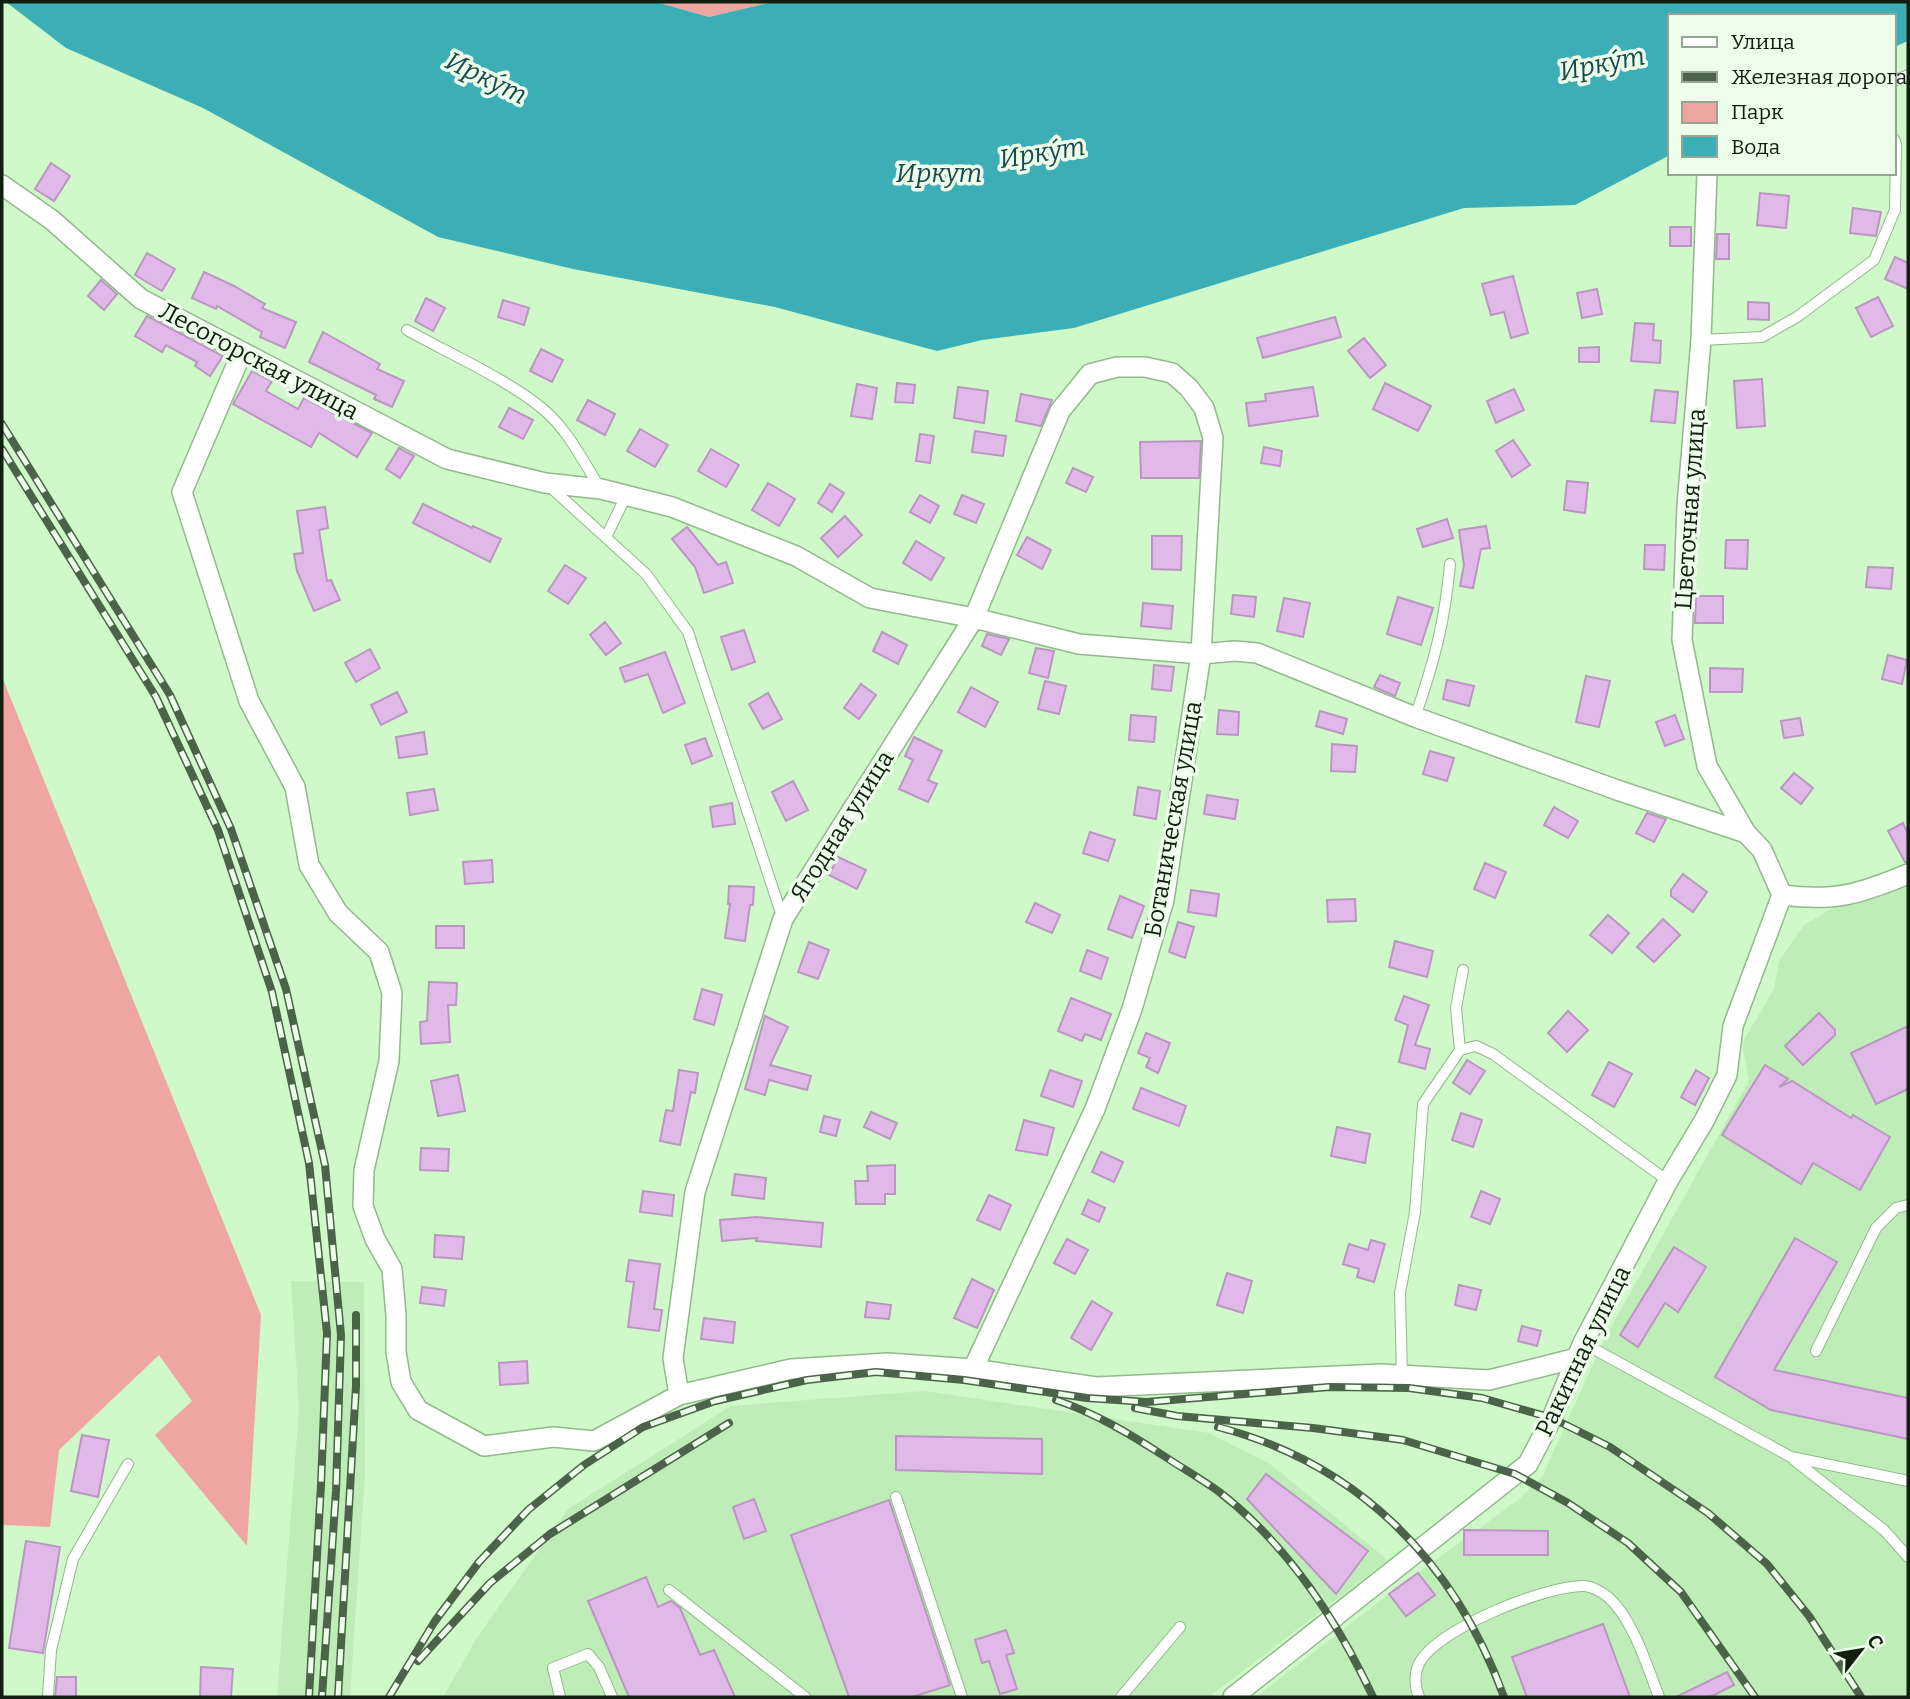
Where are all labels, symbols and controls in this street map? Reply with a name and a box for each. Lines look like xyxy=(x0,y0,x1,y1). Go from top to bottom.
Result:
legend xyxy=(1668,14,1896,175)
text: Улица xyxy=(1731,29,1795,55)
water label: Ирку́т xyxy=(1557,41,1647,87)
water label: Ирку́т xyxy=(440,45,532,111)
text: Железная дорога xyxy=(1731,64,1908,90)
text: Парк xyxy=(1731,99,1784,125)
water label: Ирку́т xyxy=(997,131,1087,175)
text: Вода xyxy=(1731,134,1781,160)
water label: Иркут xyxy=(896,158,982,189)
street label: Лесогорская улица xyxy=(155,297,363,425)
street label: Цветочная улица xyxy=(1669,407,1711,611)
street label: Ботаническая улица xyxy=(1138,699,1208,939)
street label: Ягодная улица xyxy=(784,745,900,907)
street label: Ракитная улица xyxy=(1530,1261,1636,1441)
north arrow xyxy=(1826,1615,1896,1685)
text: С xyxy=(1862,1630,1888,1653)

